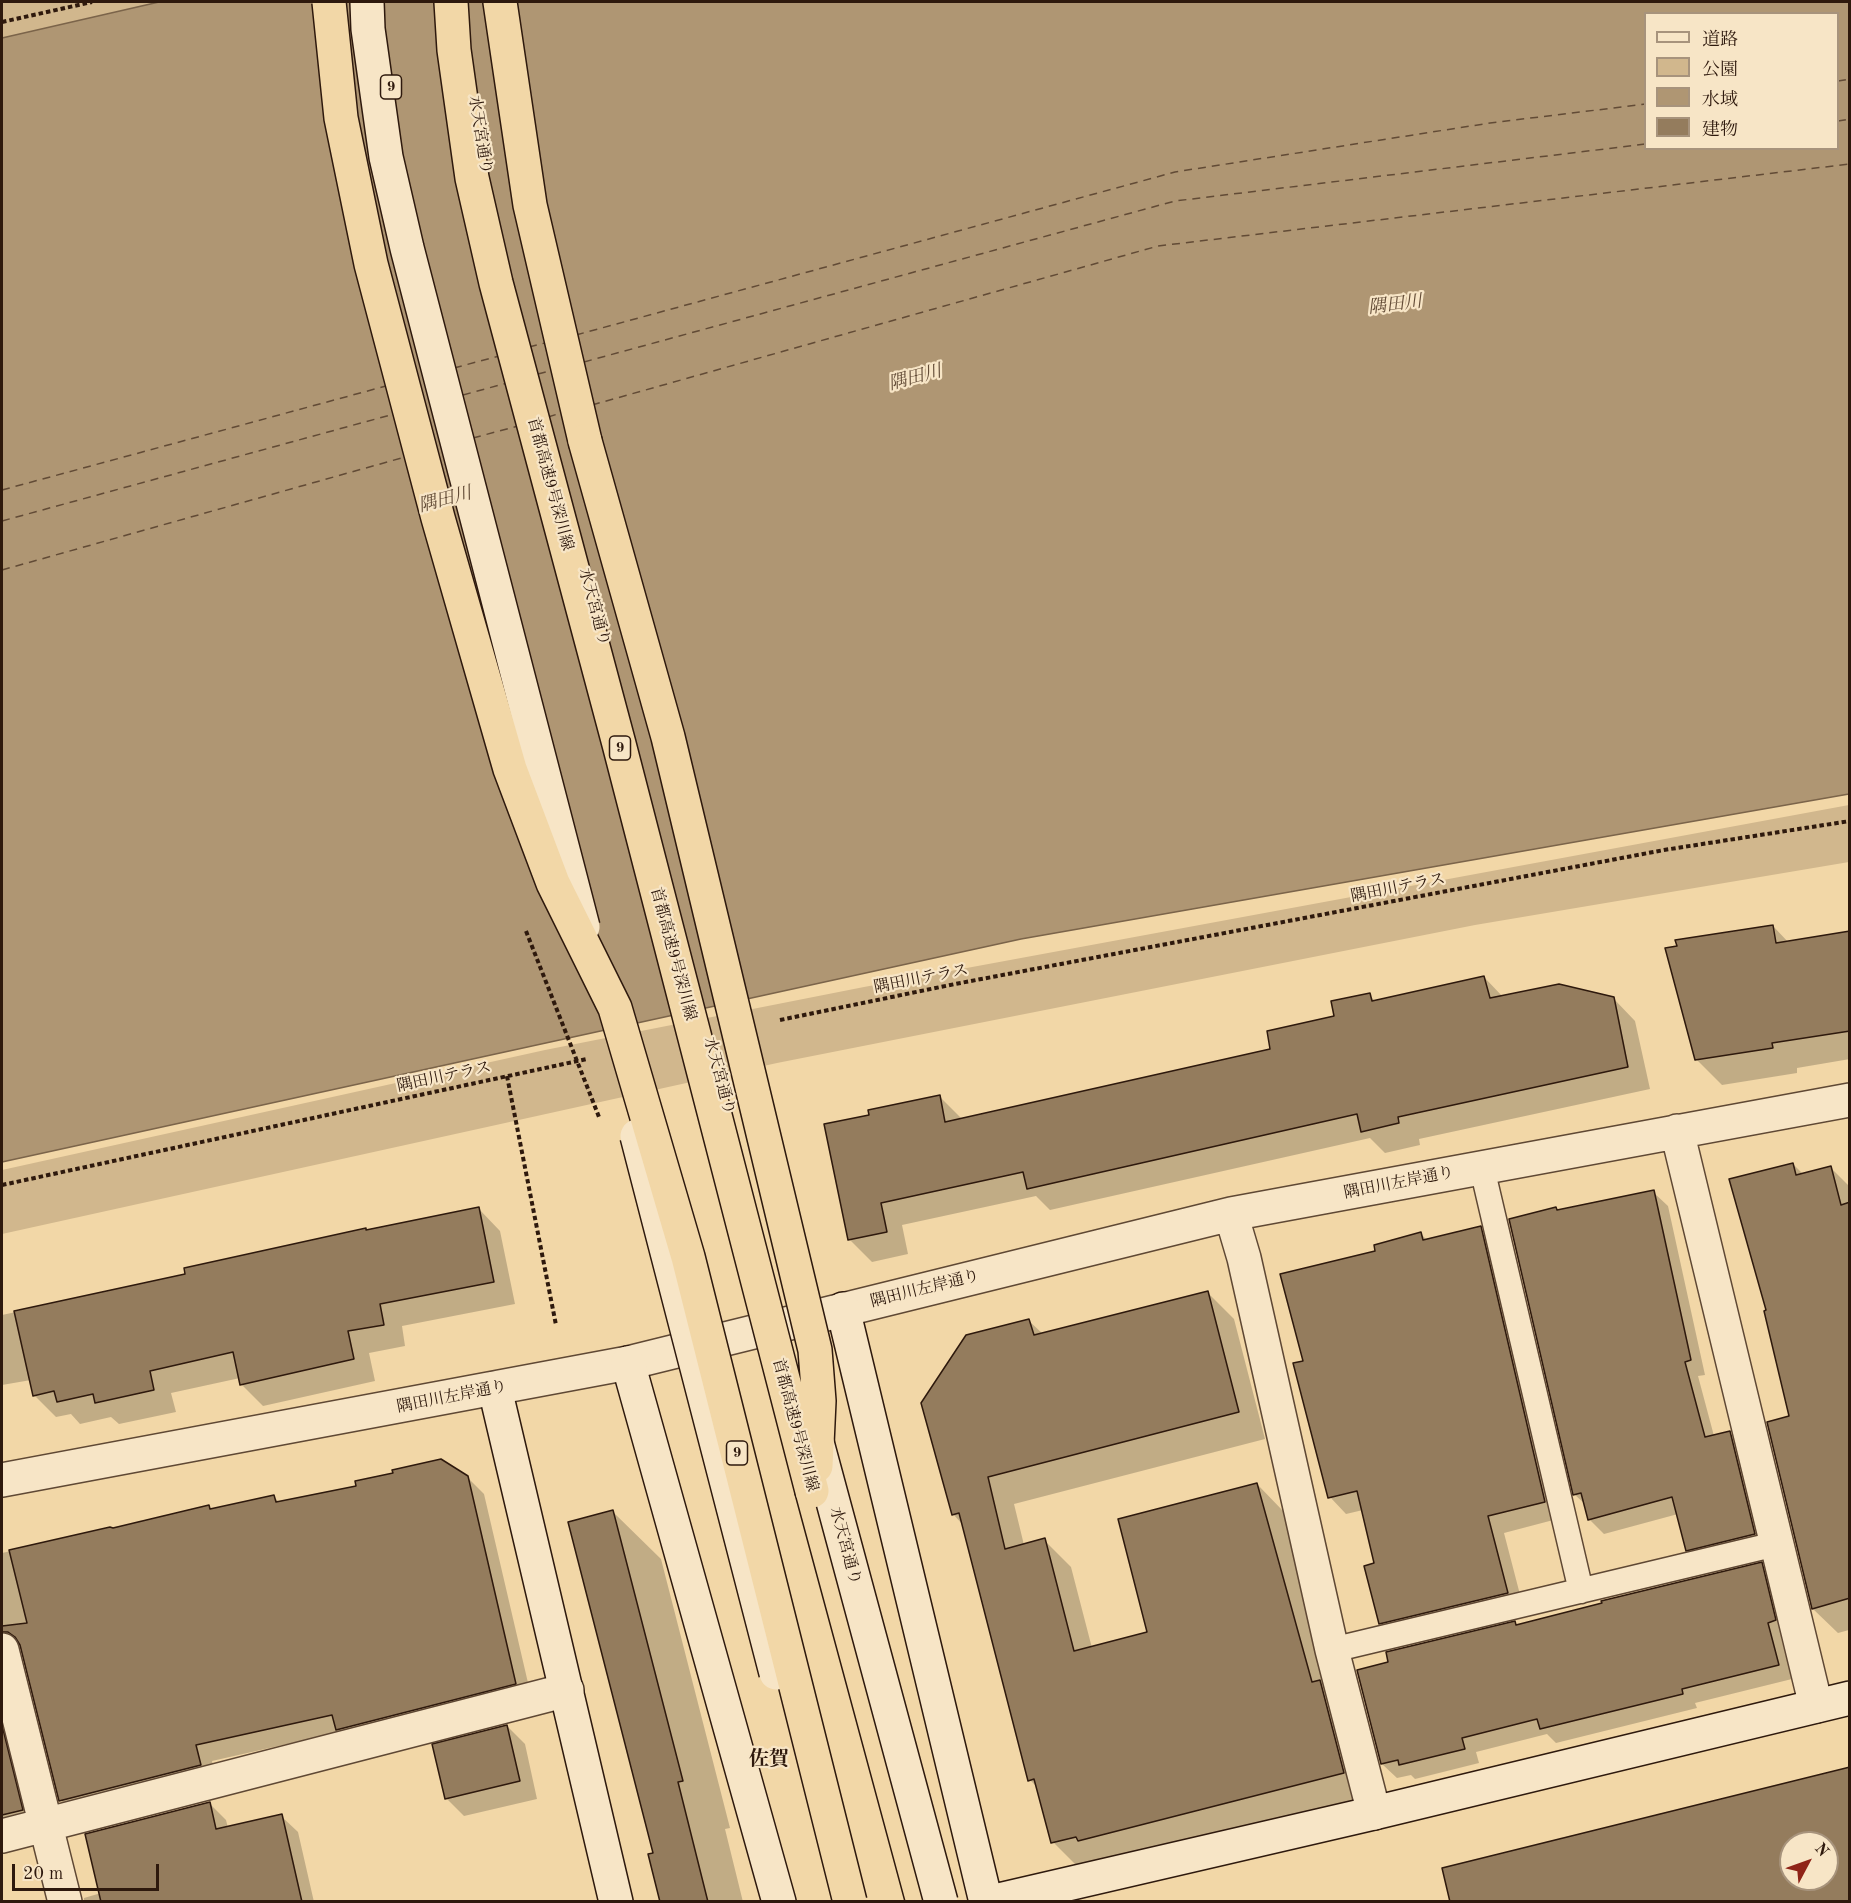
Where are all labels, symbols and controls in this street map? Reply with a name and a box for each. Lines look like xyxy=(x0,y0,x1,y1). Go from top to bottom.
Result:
legend xyxy=(1644,12,1839,150)
text: 道路 xyxy=(1702,31,1738,49)
text: 公園 xyxy=(1702,61,1738,79)
road number: 9 xyxy=(380,75,402,99)
text: 水域 xyxy=(1702,91,1738,109)
street label: 水天宮通り xyxy=(464,94,496,176)
text: 建物 xyxy=(1702,121,1738,139)
water label: 隅田川 xyxy=(1367,291,1423,319)
water label: 隅田川 xyxy=(886,361,944,395)
street label: 首都高速9号深川線 xyxy=(523,415,577,553)
water label: 隅田川 xyxy=(416,483,474,517)
street label: 水天宮通り xyxy=(574,566,614,648)
road number: 9 xyxy=(610,736,630,760)
street label: 隅田川テラス xyxy=(1349,869,1447,907)
street label: 首都高速9号深川線 xyxy=(646,885,700,1023)
street label: 隅田川テラス xyxy=(872,960,970,998)
street label: 水天宮通り xyxy=(699,1035,739,1117)
street label: 隅田川テラス xyxy=(395,1058,493,1096)
street label: 隅田川左岸通り xyxy=(1342,1163,1456,1203)
street label: 隅田川左岸通り xyxy=(868,1266,982,1312)
street label: 首都高速9号深川線 xyxy=(768,1356,822,1494)
street label: 隅田川左岸通り xyxy=(395,1377,509,1417)
road number: 9 xyxy=(726,1441,748,1465)
street label: 水天宮通り xyxy=(825,1505,865,1587)
district label: 佐賀 xyxy=(749,1748,789,1772)
north arrow xyxy=(1779,1831,1839,1891)
text: N xyxy=(1811,1841,1831,1860)
scale bar xyxy=(15,1852,162,1890)
text: 20 m xyxy=(23,1865,63,1883)

